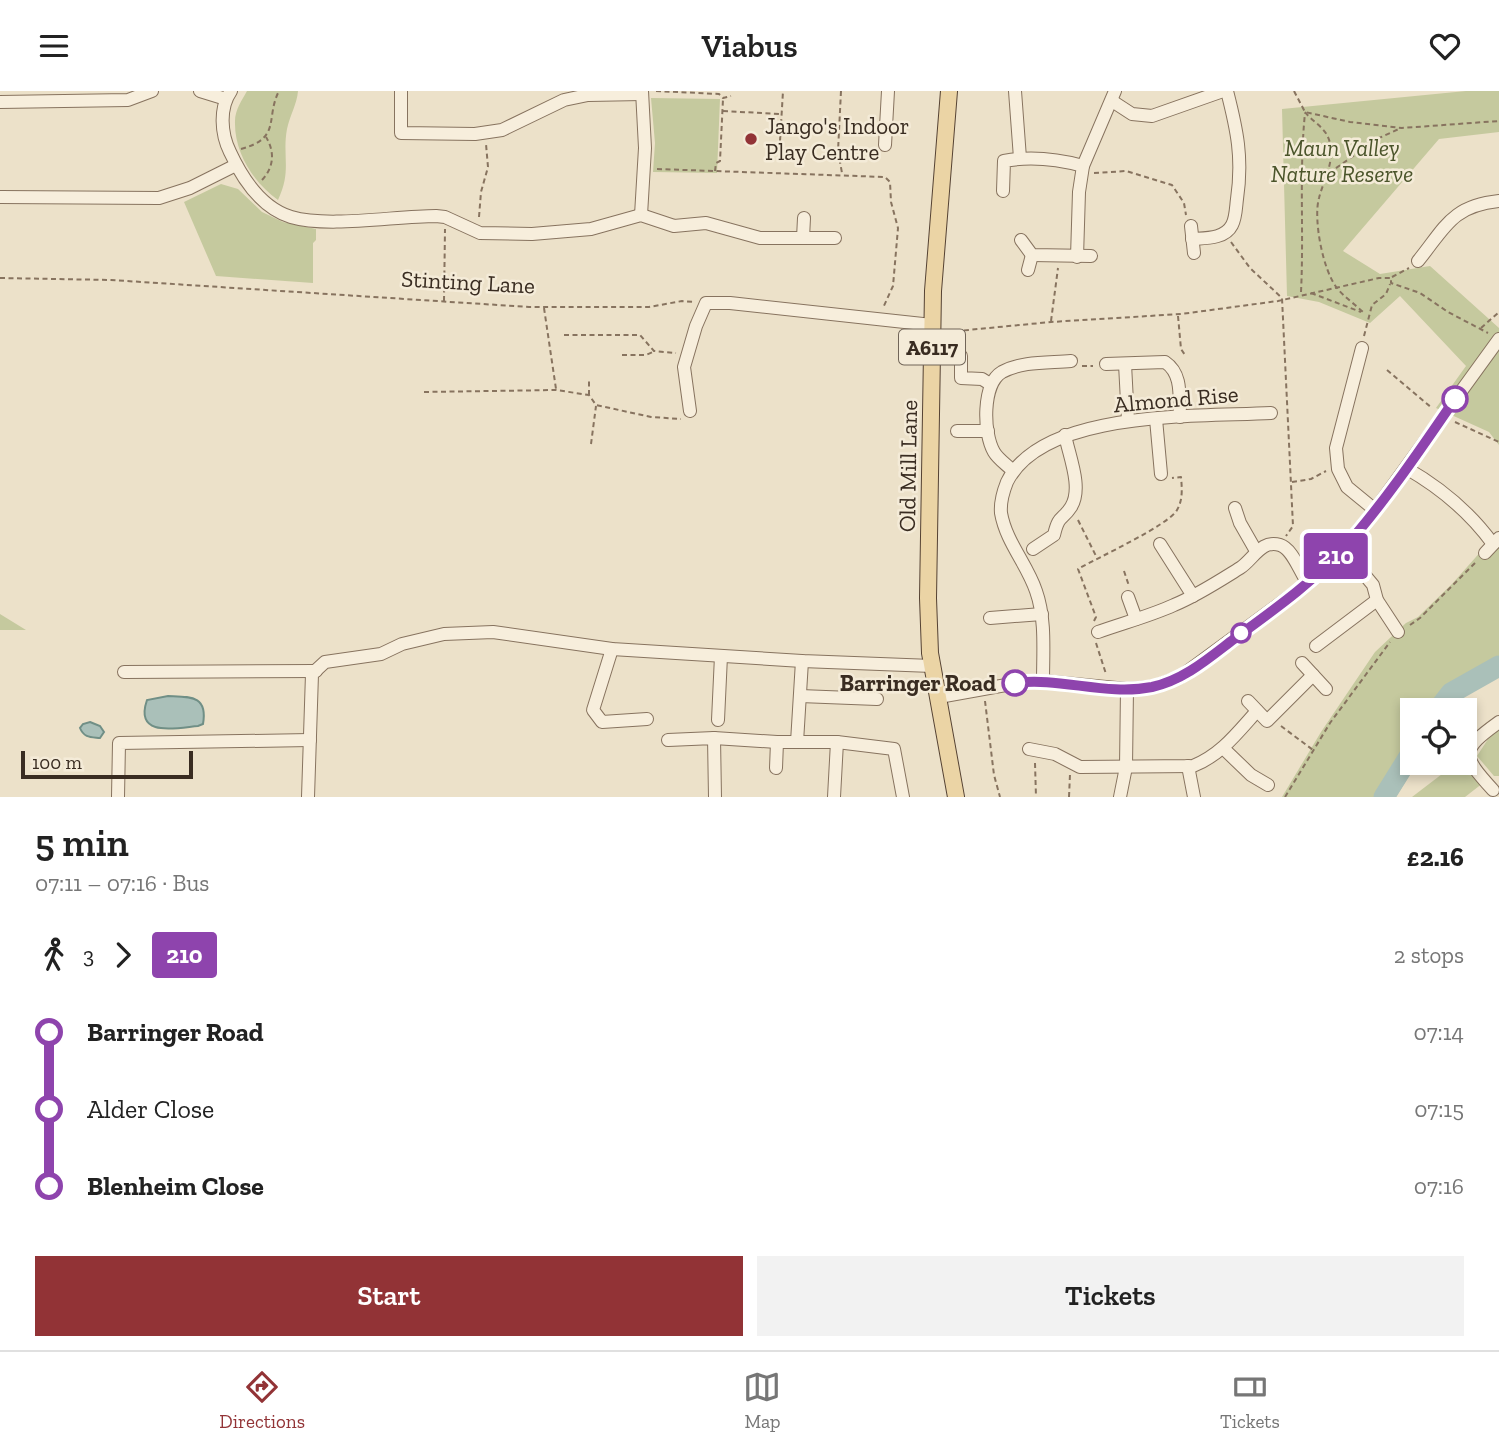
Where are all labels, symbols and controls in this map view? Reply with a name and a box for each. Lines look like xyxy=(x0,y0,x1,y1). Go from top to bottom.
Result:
icon: menu xyxy=(35,27,73,65)
text: Viabus xyxy=(701,27,798,65)
icon: heart xyxy=(1426,27,1464,65)
place label: Jango's Indoor Play Centre xyxy=(765,112,909,166)
marker: Jango's Indoor Play Centre xyxy=(743,131,759,147)
park label: Maun Valley Nature Reserve xyxy=(1271,134,1413,188)
street label: Stinting Lane xyxy=(400,265,536,299)
road number: A6117 xyxy=(899,329,965,365)
street label: Almond Rise xyxy=(1112,380,1240,418)
unlabelled marker xyxy=(1442,386,1468,412)
street label: Old Mill Lane xyxy=(893,400,923,532)
line badge: 210 xyxy=(1296,533,1376,579)
text: 210 xyxy=(1318,541,1354,570)
unlabelled marker xyxy=(1231,623,1251,643)
place label: Barringer Road xyxy=(840,669,996,697)
marker: Barringer Road xyxy=(1002,670,1028,696)
map controls xyxy=(1400,698,1477,775)
button: locate xyxy=(1400,698,1477,775)
scale bar xyxy=(21,748,192,780)
text: 100 m xyxy=(32,751,82,774)
text: 5 min xyxy=(35,820,129,866)
text: £2.16 xyxy=(1407,841,1464,873)
text: 07:11 – 07:16 · Bus xyxy=(35,869,209,897)
icon: walk xyxy=(35,936,73,974)
icon: forward xyxy=(104,936,142,974)
text: 210 xyxy=(166,940,203,969)
text: 3 xyxy=(83,941,94,969)
text: 2 stops xyxy=(1394,941,1464,969)
text: Barringer Road xyxy=(87,1016,264,1048)
text: 07:14 xyxy=(1414,1018,1464,1046)
text: Alder Close xyxy=(87,1093,214,1125)
text: 07:15 xyxy=(1414,1095,1464,1123)
text: Blenheim Close xyxy=(87,1170,264,1202)
text: 07:16 xyxy=(1414,1172,1464,1200)
button: Start xyxy=(35,1256,743,1336)
button: Tickets xyxy=(757,1256,1464,1336)
tab: Directions xyxy=(219,1368,305,1433)
tab: Map xyxy=(743,1368,781,1433)
tab: Tickets xyxy=(1220,1368,1280,1433)

